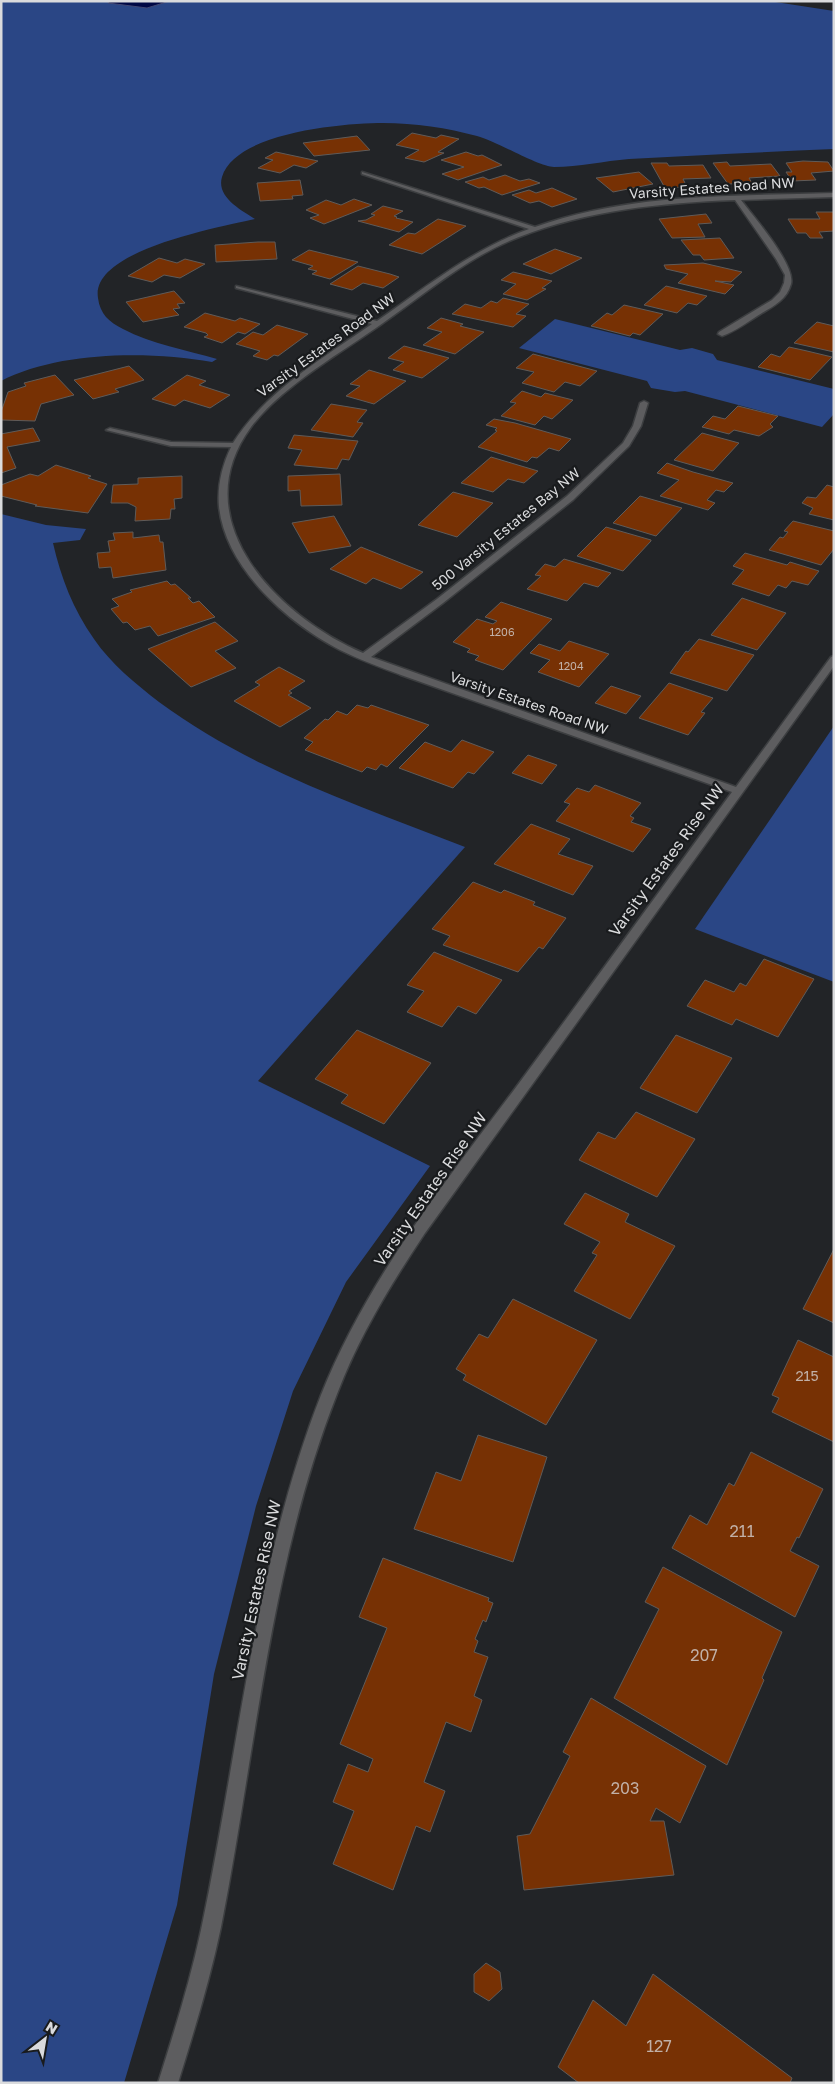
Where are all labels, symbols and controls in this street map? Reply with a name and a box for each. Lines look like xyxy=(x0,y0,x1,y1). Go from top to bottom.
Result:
street label: Varsity Estates Road NW xyxy=(628,173,796,202)
street label: Varsity Estates Road NW xyxy=(253,289,398,400)
street label: 500 Varsity Estates Bay NW xyxy=(428,463,584,594)
house number: 1206 xyxy=(489,625,515,638)
house number: 1204 xyxy=(558,659,584,672)
street label: Varsity Estates Road NW xyxy=(448,667,611,738)
street label: Varsity Estates Rise NW xyxy=(604,780,728,940)
street label: Varsity Estates Rise NW xyxy=(369,1108,491,1270)
house number: 215 xyxy=(795,1367,819,1384)
street label: Varsity Estates Rise NW xyxy=(227,1498,285,1682)
house number: 211 xyxy=(730,1521,755,1541)
house number: 207 xyxy=(690,1645,718,1665)
house number: 203 xyxy=(611,1778,639,1798)
north arrow xyxy=(20,2014,70,2064)
text: N xyxy=(43,2017,61,2037)
house number: 127 xyxy=(646,2036,672,2056)

